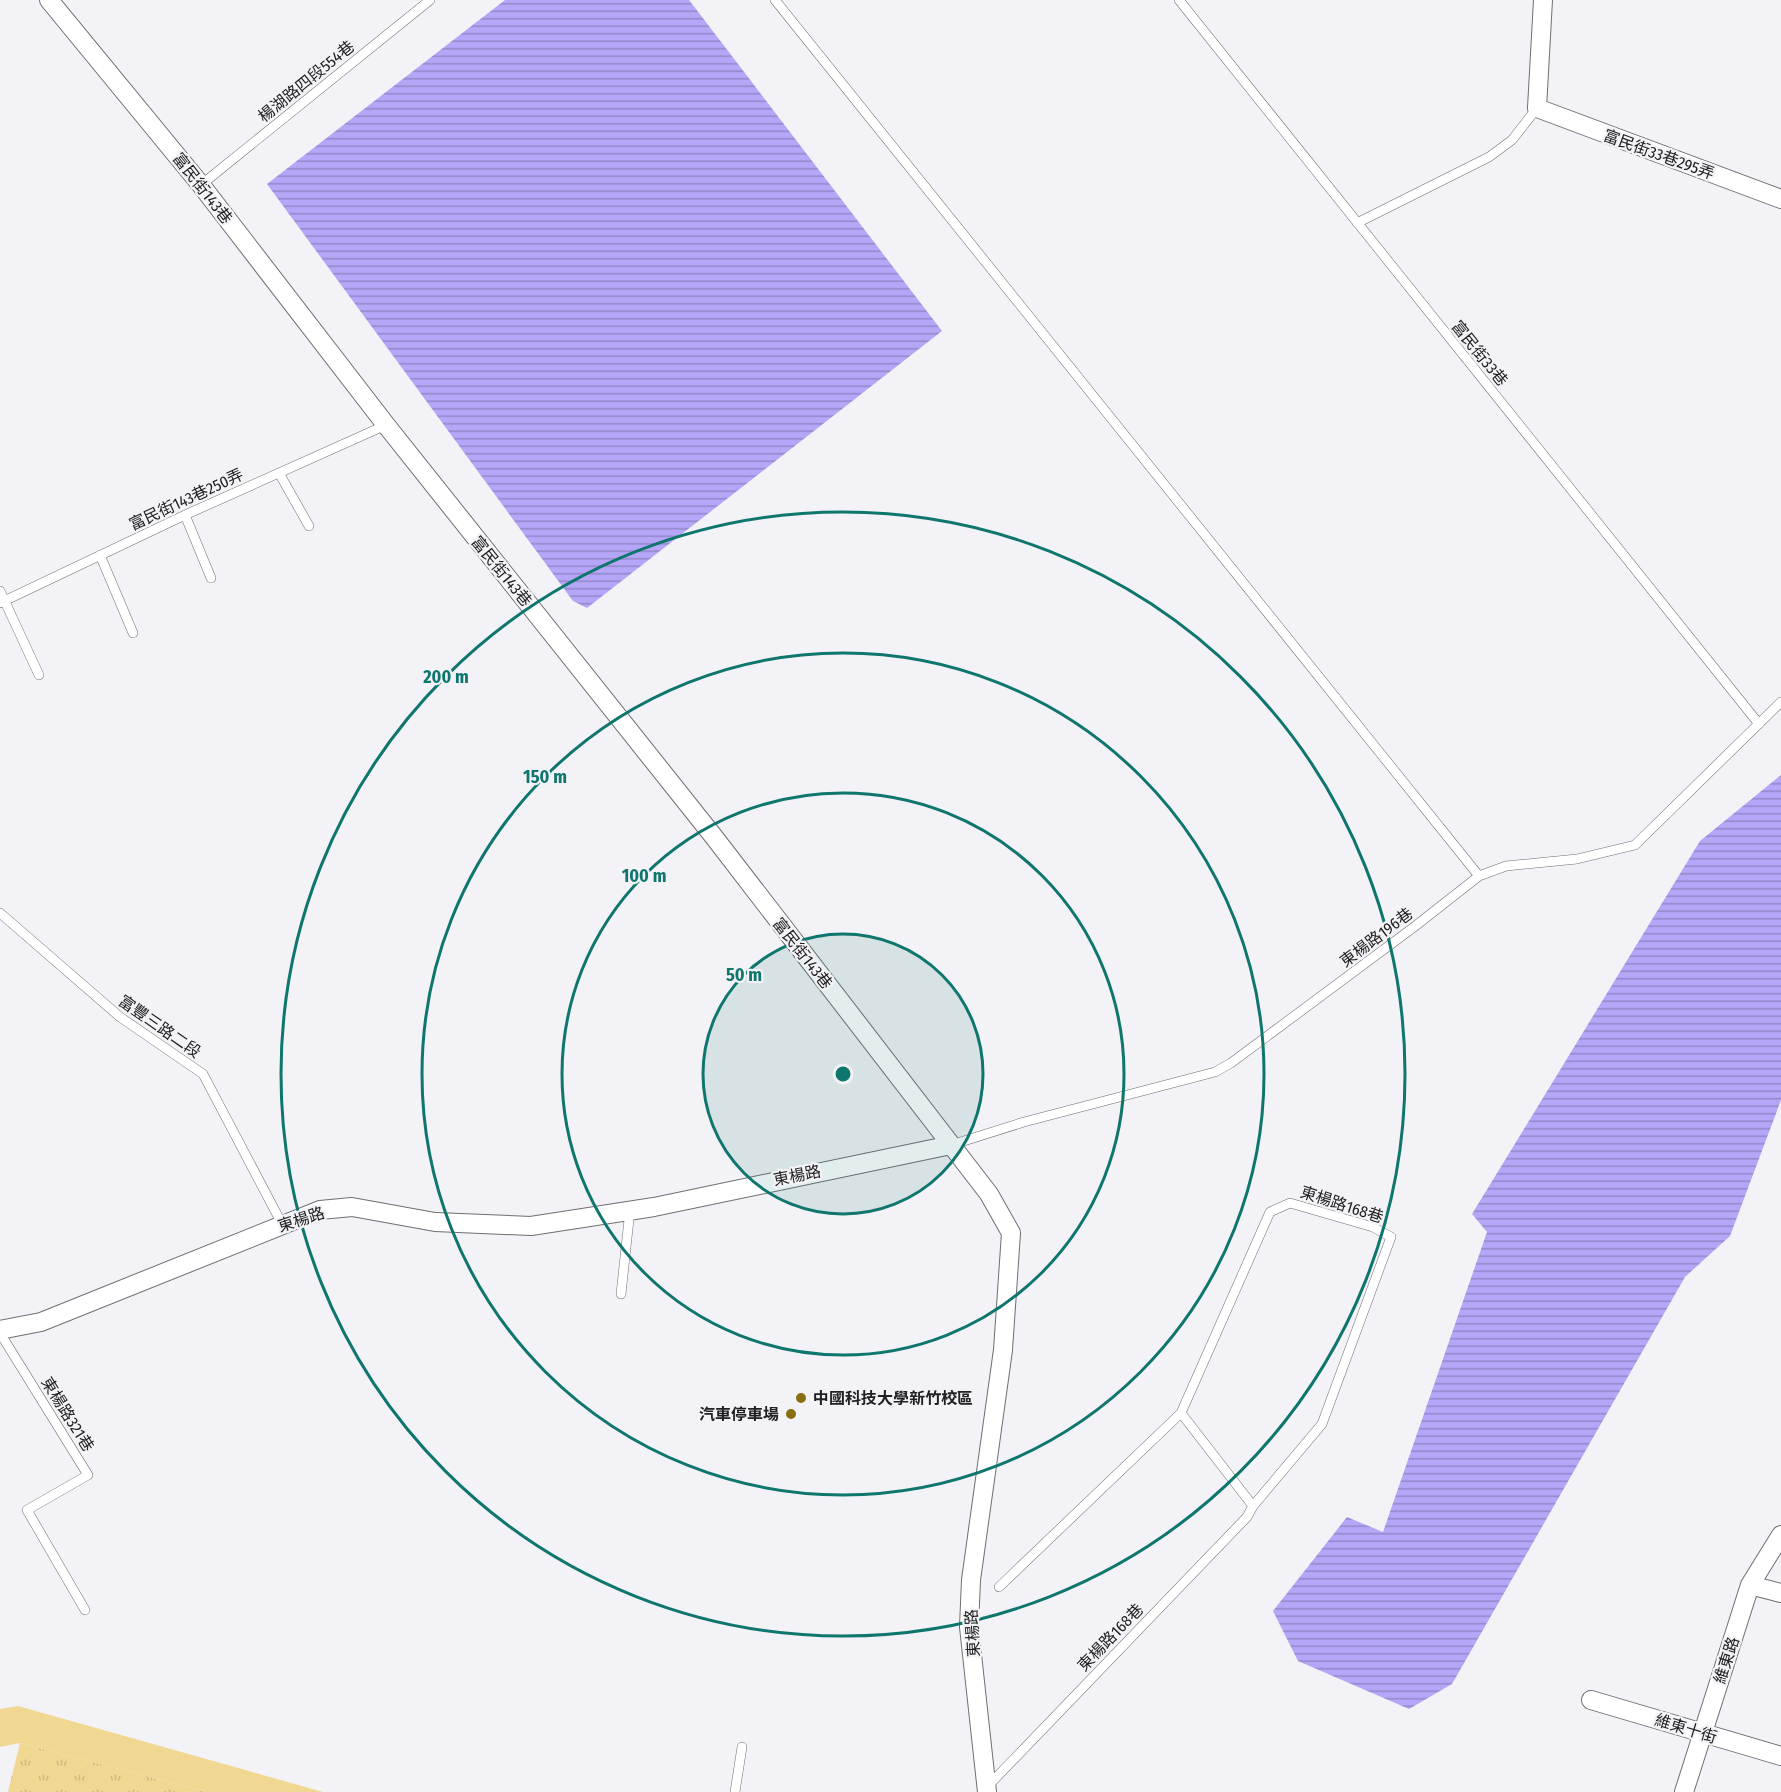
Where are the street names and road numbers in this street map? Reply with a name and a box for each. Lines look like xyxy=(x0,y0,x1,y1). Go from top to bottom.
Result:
street label: 楊湖路四段554巷 xyxy=(254,37,358,126)
street label: 富民街33巷295弄 xyxy=(1601,126,1717,183)
street label: 富民街143巷 xyxy=(169,149,236,228)
street label: 富民街33巷 xyxy=(1448,317,1512,390)
street label: 富民街143巷250弄 xyxy=(126,465,246,534)
street label: 富民街143巷 xyxy=(467,532,536,610)
street label: 東楊路196巷 xyxy=(1336,904,1416,971)
street label: 富民街143巷 xyxy=(769,914,836,993)
street label: 富豐三路二段 xyxy=(115,991,204,1062)
street label: 東楊路 xyxy=(772,1162,822,1189)
street label: 東楊路168巷 xyxy=(1298,1182,1386,1227)
street label: 東楊路 xyxy=(275,1203,327,1236)
street label: 東楊路321巷 xyxy=(37,1374,98,1455)
street label: 東楊路168巷 xyxy=(1074,1600,1147,1675)
street label: 東楊路 xyxy=(962,1609,983,1657)
street label: 維東路 xyxy=(1710,1634,1743,1686)
street label: 維東十街 xyxy=(1652,1710,1719,1747)

